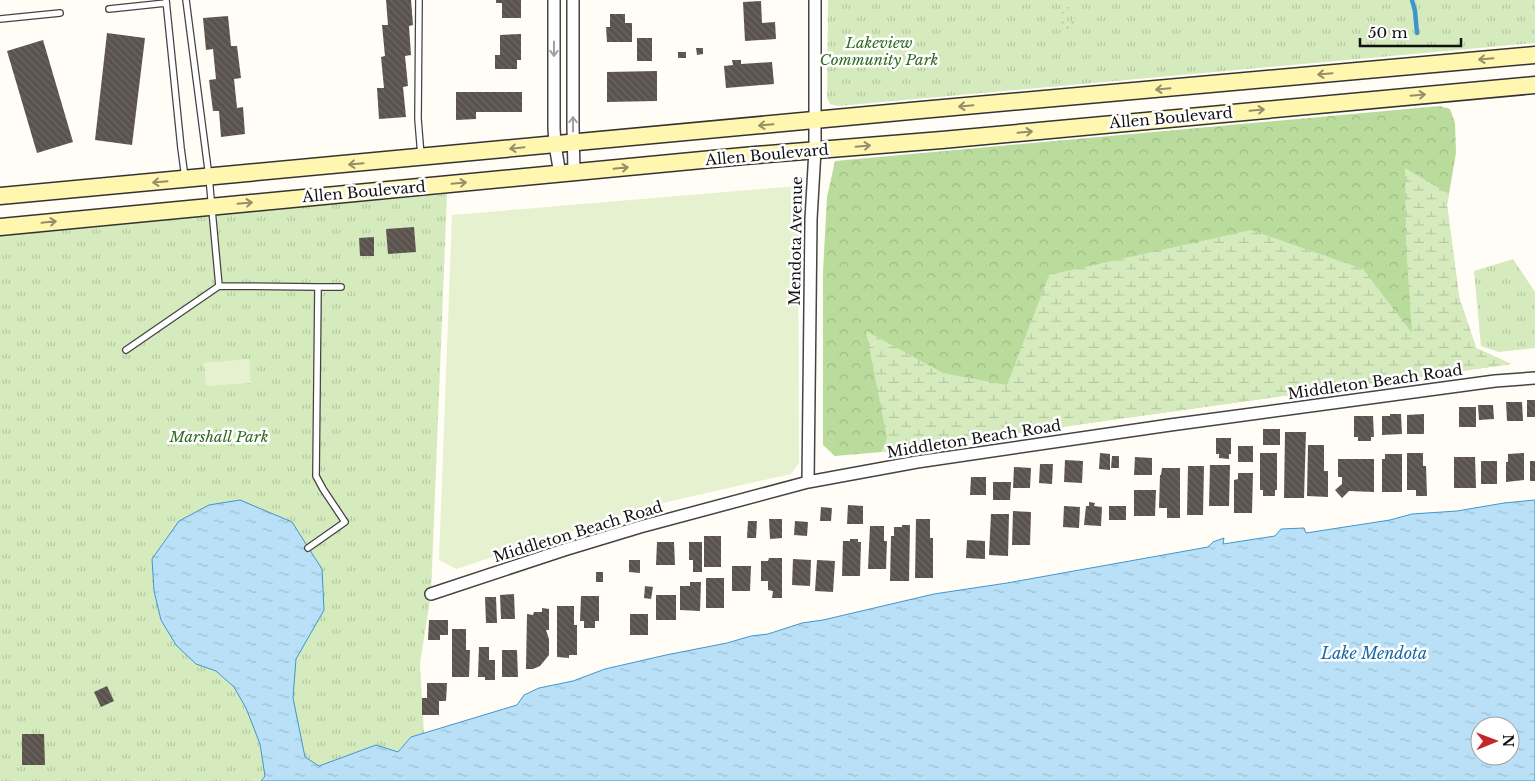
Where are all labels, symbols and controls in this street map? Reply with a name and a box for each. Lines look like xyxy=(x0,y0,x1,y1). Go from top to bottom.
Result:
scale bar xyxy=(1360,15,1461,47)
text: 50 m xyxy=(1368,23,1408,42)
park label: Lakeview Community Park xyxy=(820,33,938,69)
one-way arrow xyxy=(549,40,559,56)
one-way arrow xyxy=(1479,54,1495,64)
one-way arrow xyxy=(1317,69,1333,79)
one-way arrow xyxy=(1155,84,1171,93)
one-way arrow xyxy=(1410,90,1426,100)
one-way arrow xyxy=(958,101,974,111)
street label: Allen Boulevard xyxy=(1108,103,1233,132)
one-way arrow xyxy=(1248,106,1264,115)
one-way arrow xyxy=(568,117,578,133)
one-way arrow xyxy=(759,120,775,130)
one-way arrow xyxy=(1017,127,1033,137)
street label: Allen Boulevard xyxy=(704,140,829,169)
one-way arrow xyxy=(855,142,871,151)
one-way arrow xyxy=(510,144,526,153)
one-way arrow xyxy=(348,159,364,169)
one-way arrow xyxy=(613,164,629,173)
street label: Mendota Avenue xyxy=(785,176,806,306)
one-way arrow xyxy=(153,177,169,187)
street label: Allen Boulevard xyxy=(301,177,426,206)
one-way arrow xyxy=(451,179,467,188)
one-way arrow xyxy=(237,198,253,208)
one-way arrow xyxy=(40,217,56,227)
street label: Middleton Beach Road xyxy=(1286,360,1464,403)
street label: Middleton Beach Road xyxy=(885,415,1062,462)
park label: Marshall Park xyxy=(169,427,268,446)
street label: Middleton Beach Road xyxy=(491,497,665,566)
water label: Lake Mendota xyxy=(1320,643,1427,663)
north arrow xyxy=(1470,716,1520,766)
text: N xyxy=(1499,734,1517,748)

